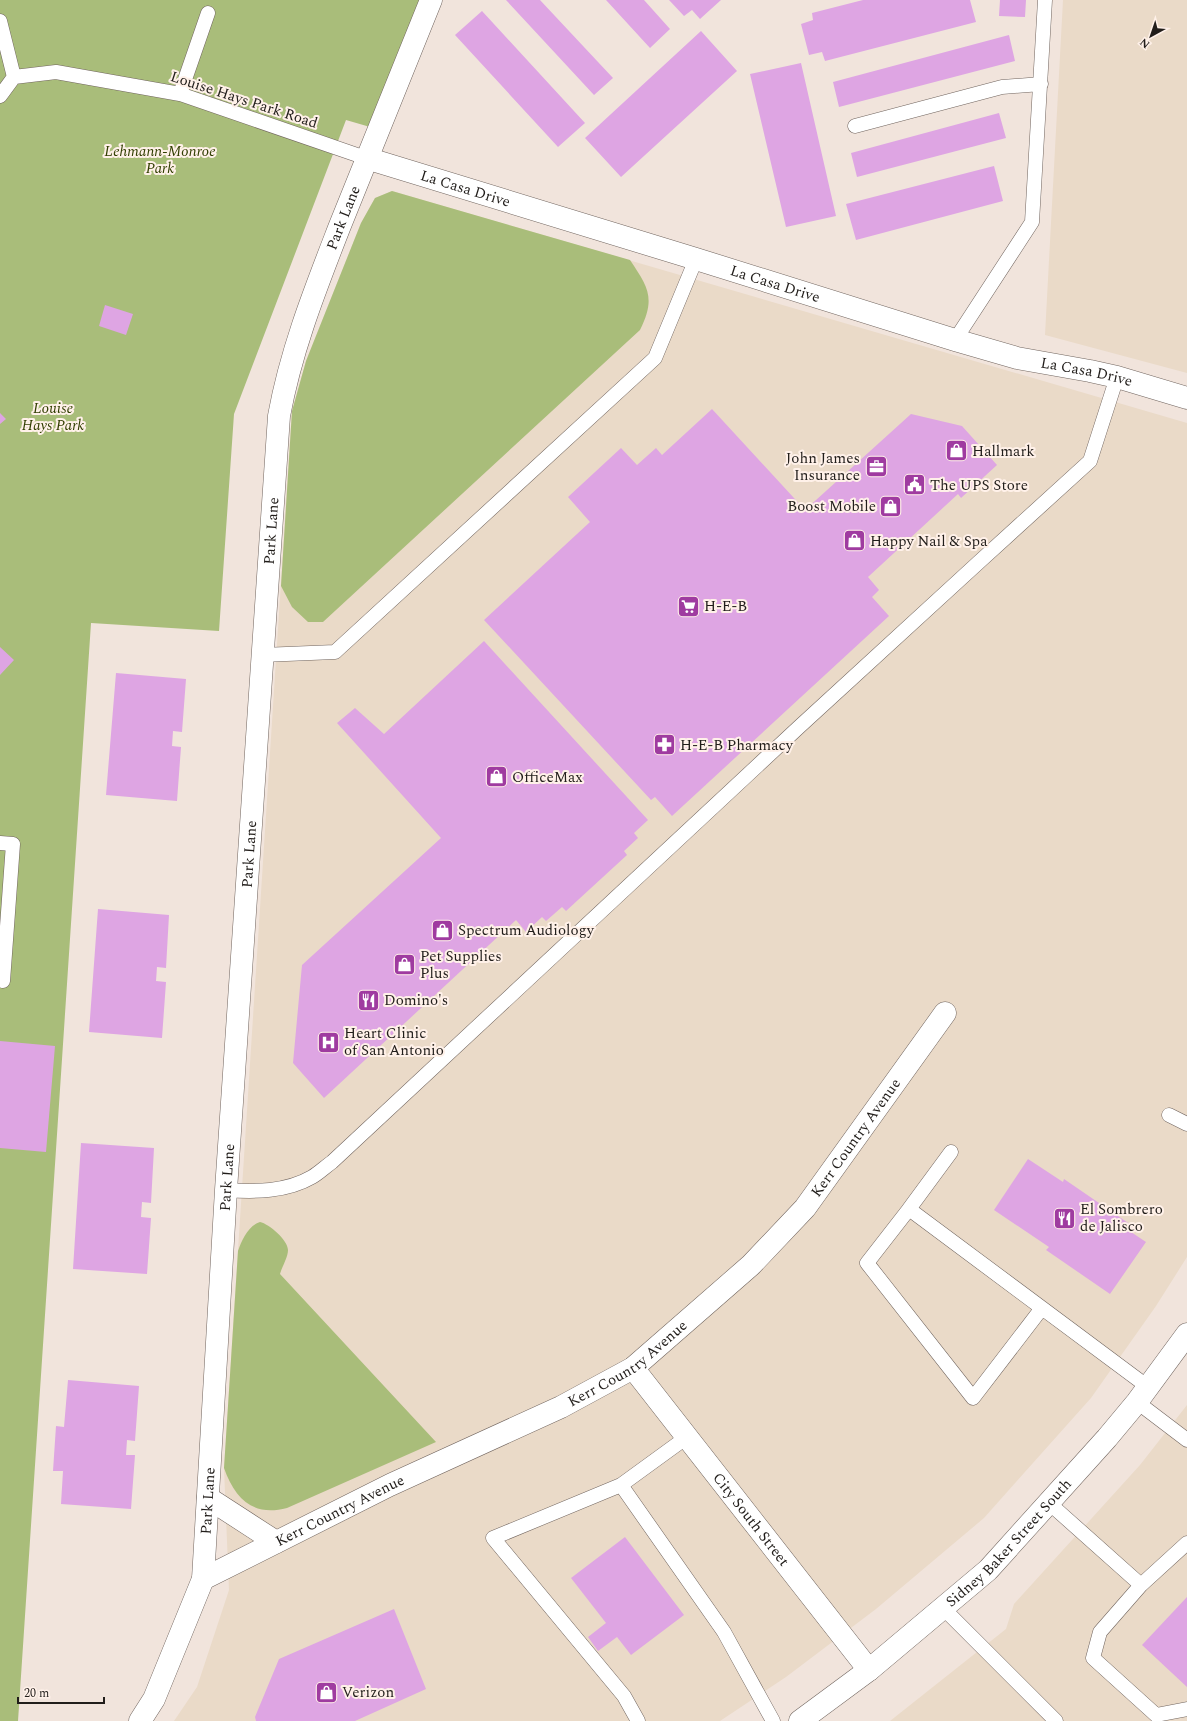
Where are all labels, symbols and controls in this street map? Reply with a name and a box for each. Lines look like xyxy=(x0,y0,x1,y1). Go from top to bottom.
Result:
north arrow xyxy=(1131,16,1171,56)
text: N xyxy=(1136,34,1154,53)
street label: Louise Hays Park Road xyxy=(167,65,321,135)
park label: Lehmann-Monroe Park xyxy=(104,140,216,180)
street label: La Casa Drive xyxy=(418,164,513,213)
street label: Park Lane xyxy=(320,182,366,253)
street label: La Casa Drive xyxy=(727,259,823,309)
street label: La Casa Drive xyxy=(1039,351,1135,393)
park label: Louise Hays Park xyxy=(22,397,84,437)
shop icon: Hallmark xyxy=(944,438,970,464)
place label: Hallmark xyxy=(972,440,1035,463)
place label: John James Insurance xyxy=(786,447,860,487)
office icon: John James Insurance xyxy=(863,454,889,480)
public building icon: The UPS Store xyxy=(901,472,927,498)
place label: The UPS Store xyxy=(930,474,1028,497)
shop icon: Boost Mobile xyxy=(878,493,904,519)
place label: Boost Mobile xyxy=(787,495,876,518)
street label: Park Lane xyxy=(257,496,285,565)
shop icon: Happy Nail & Spa xyxy=(842,528,868,554)
place label: Happy Nail & Spa xyxy=(870,530,988,553)
supermarket icon: H-E-B xyxy=(676,593,702,619)
place label: H-E-B xyxy=(704,595,747,618)
pharmacy icon: H-E-B Pharmacy xyxy=(652,732,678,758)
place label: H-E-B Pharmacy xyxy=(680,734,794,757)
shop icon: OfficeMax xyxy=(484,764,510,790)
place label: OfficeMax xyxy=(512,766,583,789)
street label: Park Lane xyxy=(235,820,263,889)
shop icon: Spectrum Audiology xyxy=(429,917,455,943)
place label: Spectrum Audiology xyxy=(458,919,595,942)
place label: Pet Supplies Plus xyxy=(420,945,502,985)
shop icon: Pet Supplies Plus xyxy=(392,952,418,978)
restaurant icon: Domino's xyxy=(355,987,381,1013)
place label: Domino's xyxy=(384,989,448,1012)
place label: Heart Clinic of San Antonio xyxy=(344,1022,444,1062)
hospital icon: Heart Clinic of San Antonio xyxy=(315,1029,341,1055)
street label: Kerr Country Avenue xyxy=(805,1073,906,1202)
street label: Park Lane xyxy=(213,1143,241,1212)
place label: El Sombrero de Jalisco xyxy=(1080,1198,1163,1238)
restaurant icon: El Sombrero de Jalisco xyxy=(1051,1205,1077,1231)
street label: Kerr Country Avenue xyxy=(563,1314,692,1413)
street label: Park Lane xyxy=(194,1466,221,1535)
street label: City South Street xyxy=(707,1467,795,1571)
street label: Kerr Country Avenue xyxy=(271,1469,408,1552)
street label: Sidney Baker Street South xyxy=(941,1473,1077,1612)
scale bar xyxy=(18,1679,104,1705)
shop icon: Verizon xyxy=(314,1679,340,1705)
place label: Verizon xyxy=(342,1681,394,1704)
text: 20 m xyxy=(24,1684,49,1703)

